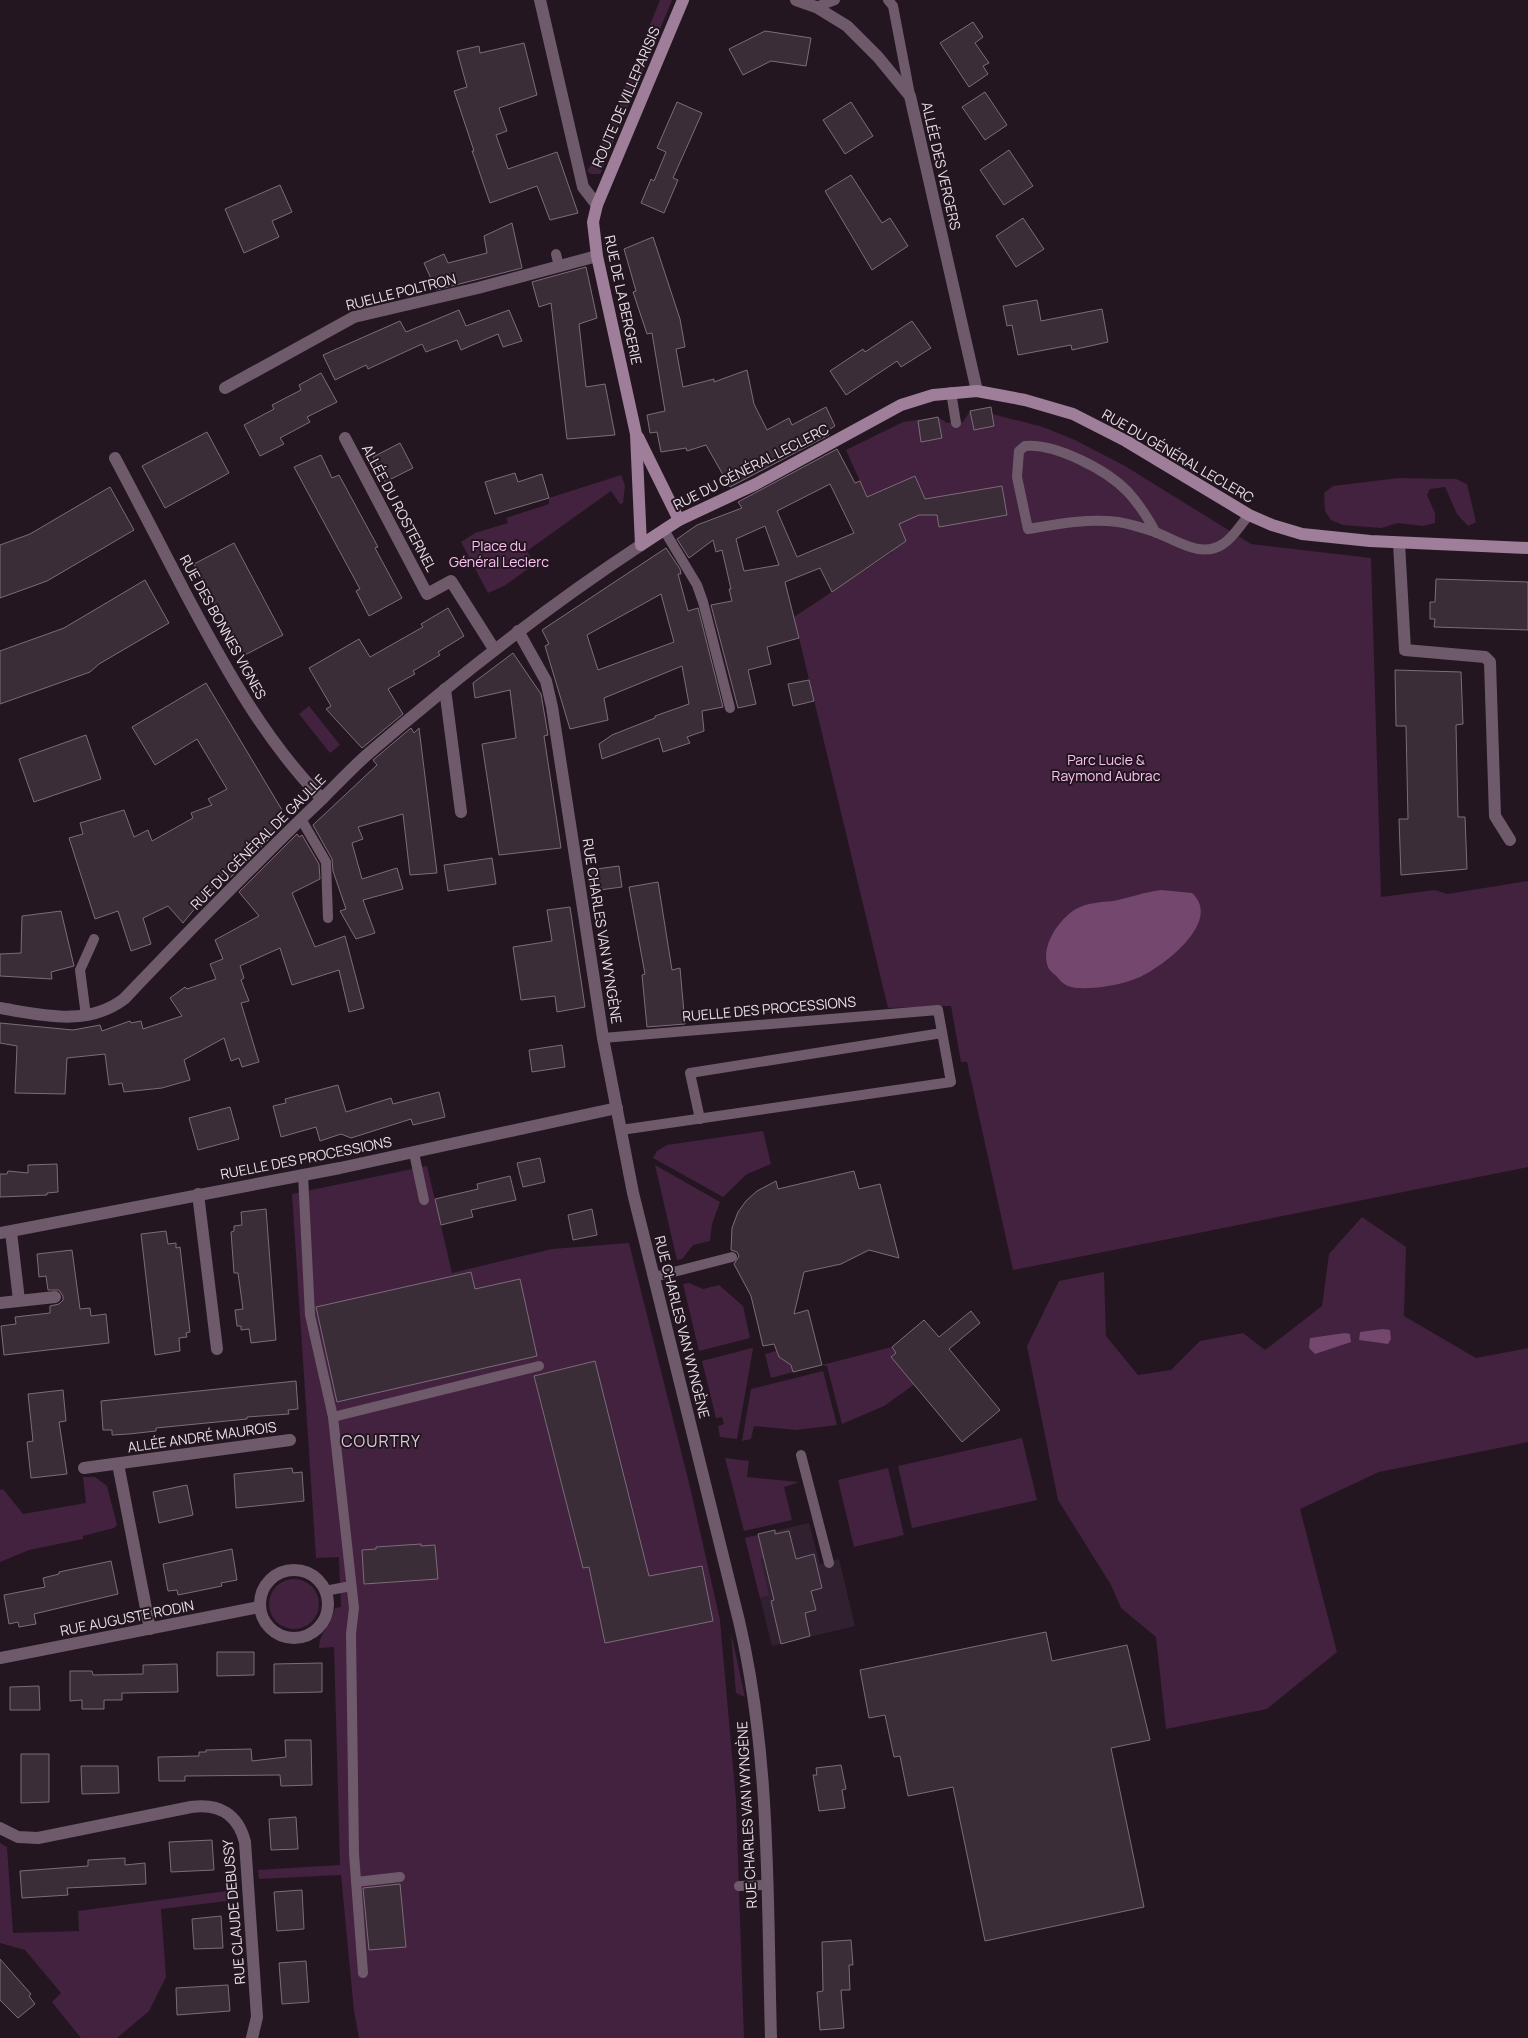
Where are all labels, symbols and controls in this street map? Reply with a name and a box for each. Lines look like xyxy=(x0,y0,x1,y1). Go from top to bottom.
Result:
street label: ROUTE DE VILLEPARISIS xyxy=(587,23,664,170)
street label: ALLÉE DES VERGERS xyxy=(918,100,966,232)
street label: RUE DE LA BERGERIE xyxy=(601,233,646,366)
street label: RUELLE POLTRON xyxy=(344,269,458,314)
street label: RUE DU GÉNÉRAL LECLERC xyxy=(1099,404,1258,507)
street label: RUE DU GÉNÉRAL LECLERC xyxy=(670,419,832,514)
street label: ALLÉE DU ROSTERNEL xyxy=(358,441,441,575)
park label: Place du Général Leclerc xyxy=(449,536,549,571)
street label: RUE DES BONNES VIGNES xyxy=(176,551,271,703)
park label: Parc Lucie & Raymond Aubrac xyxy=(1052,750,1161,785)
street label: RUE DU GÉNÉRAL DE GAULLE xyxy=(186,770,330,914)
street label: RUE CHARLES VAN WYNGÈNE xyxy=(578,837,627,1025)
street label: RUELLE DES PROCESSIONS xyxy=(681,991,857,1026)
street label: RUELLE DES PROCESSIONS xyxy=(219,1131,394,1183)
street label: RUE CHARLES VAN WYNGÈNE xyxy=(651,1234,714,1420)
street label: ALLÉE ANDRÉ MAUROIS xyxy=(126,1417,278,1456)
district label: COURTRY xyxy=(341,1430,421,1452)
street label: RUE AUGUSTE RODIN xyxy=(58,1595,196,1640)
street label: RUE CHARLES VAN WYNGÈNE xyxy=(732,1721,761,1909)
street label: RUE CLAUDE DEBUSSY xyxy=(218,1839,249,1985)

